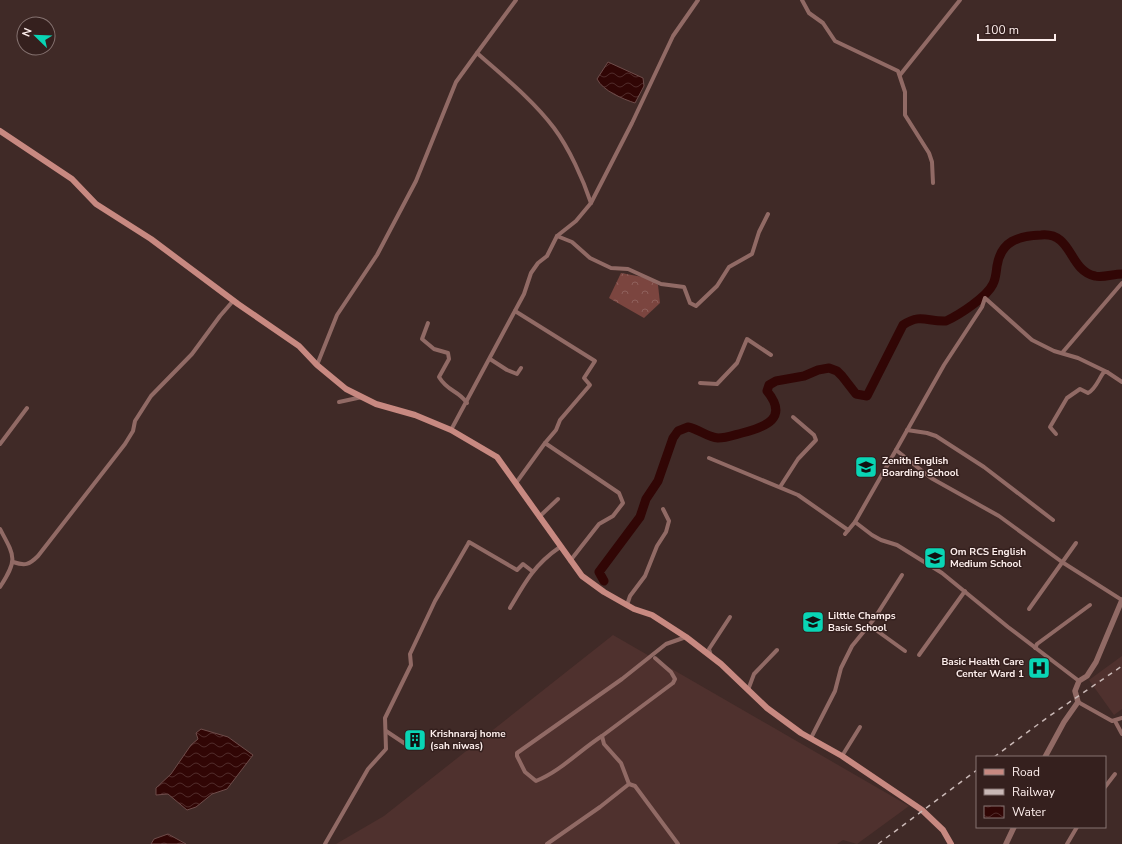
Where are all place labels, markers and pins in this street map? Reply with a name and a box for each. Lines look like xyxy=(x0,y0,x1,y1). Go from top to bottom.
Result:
school or university icon: Zenith English Boarding School xyxy=(853,454,879,480)
place label: Zenith English Boarding School xyxy=(882,454,959,480)
school or university icon: Om RCS English Medium School xyxy=(922,545,948,571)
place label: Om RCS English Medium School xyxy=(950,545,1026,571)
school or university icon: Lilttle Champs Basic School xyxy=(800,609,826,635)
place label: Lilttle Champs Basic School xyxy=(828,609,896,635)
place label: Basic Health Care Center Ward 1 xyxy=(941,655,1025,681)
hospital icon: Basic Health Care Center Ward 1 xyxy=(1026,655,1052,681)
building icon: Krishnaraj home (sah niwas) xyxy=(402,727,428,753)
place label: Krishnaraj home (sah niwas) xyxy=(430,727,506,753)

